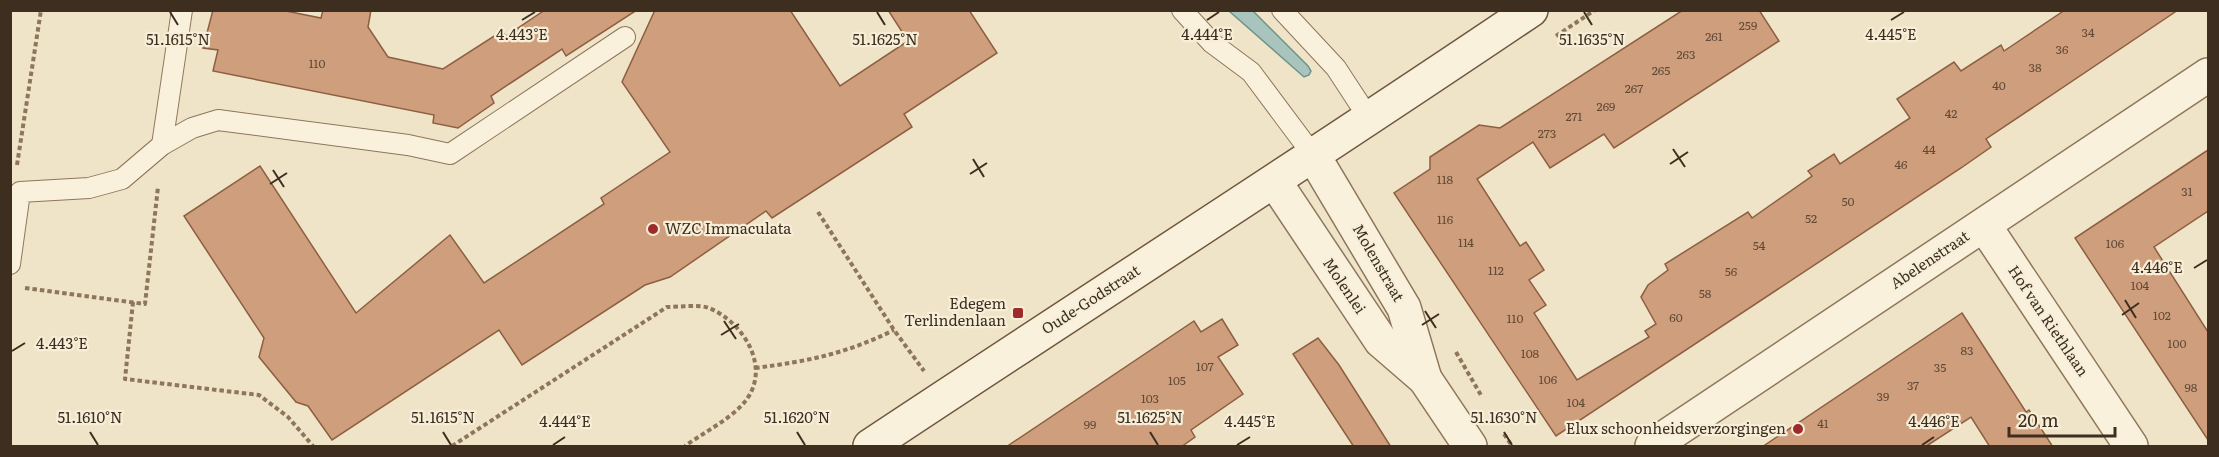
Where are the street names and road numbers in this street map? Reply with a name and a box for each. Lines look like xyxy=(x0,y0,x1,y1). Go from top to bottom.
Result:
street label: Molenstraat xyxy=(1348,219,1411,306)
street label: Abelenstraat xyxy=(1885,224,1973,294)
street label: Molenlei xyxy=(1318,252,1373,318)
street label: Oude-Godstraat xyxy=(1036,258,1144,339)
street label: Hof van Riethlaan xyxy=(2003,260,2095,381)

